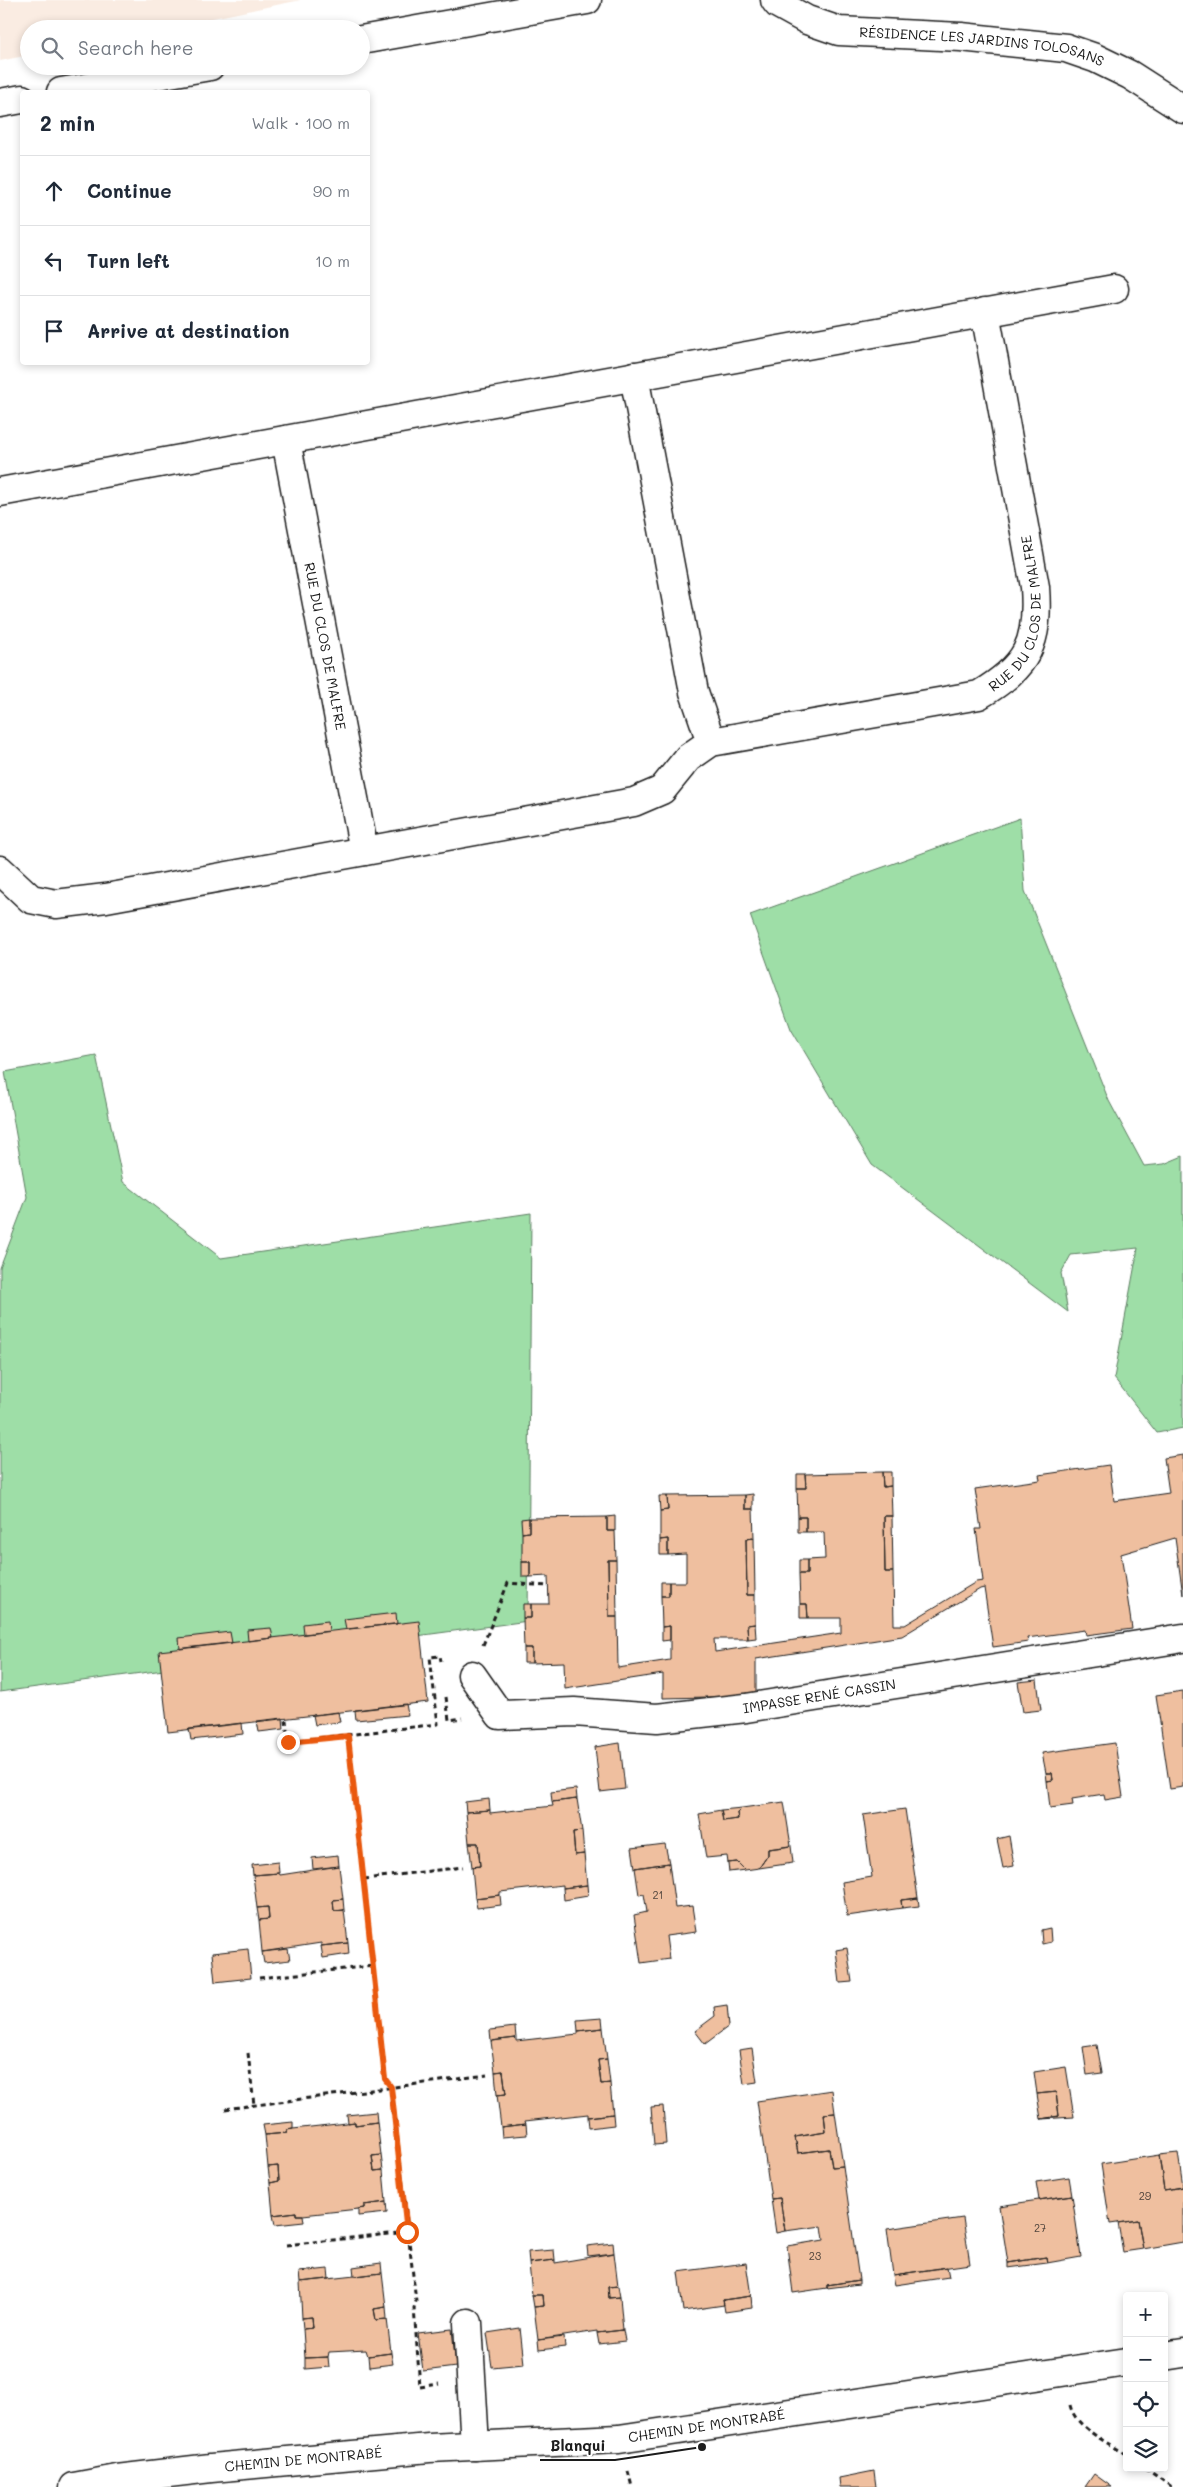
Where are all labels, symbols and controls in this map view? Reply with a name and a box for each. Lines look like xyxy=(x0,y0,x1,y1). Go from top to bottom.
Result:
search box xyxy=(20,20,370,75)
street label: RÉSIDENCE LES JARDINS TOLOSANS xyxy=(859,22,1108,70)
icon: search xyxy=(38,34,66,62)
text: Search here xyxy=(78,35,194,60)
text: 2 min xyxy=(40,109,95,136)
text: Walk · 100 m xyxy=(251,112,350,133)
icon: ahead xyxy=(40,177,68,205)
text: Continue xyxy=(87,178,172,203)
text: 90 m xyxy=(313,180,350,201)
icon: left xyxy=(40,247,68,275)
text: Turn left xyxy=(87,248,170,273)
text: 10 m xyxy=(315,250,350,271)
icon: arrive xyxy=(40,317,68,345)
text: Arrive at destination xyxy=(87,318,290,343)
street label: RUE DU CLOS DE MALFRE xyxy=(984,534,1045,696)
street label: RUE DU CLOS DE MALFRE xyxy=(300,561,351,732)
street label: IMPASSE RENÉ CASSIN xyxy=(741,1674,897,1717)
route end xyxy=(277,1731,300,1754)
house number: 21 xyxy=(652,1887,664,1902)
house number: 29 xyxy=(1139,2188,1152,2203)
house number: 27 xyxy=(1034,2220,1046,2235)
route start xyxy=(396,2221,419,2244)
house number: 23 xyxy=(809,2248,822,2263)
map controls xyxy=(1123,2292,1168,2472)
button: + xyxy=(1123,2292,1168,2337)
button: − xyxy=(1123,2337,1168,2382)
button: locate xyxy=(1123,2382,1168,2427)
street label: CHEMIN DE MONTRABÉ xyxy=(627,2404,786,2446)
button: layers xyxy=(1123,2427,1168,2472)
callout: Blanqui xyxy=(540,2430,615,2460)
text: Blanqui xyxy=(550,2435,606,2455)
street label: CHEMIN DE MONTRABÉ xyxy=(224,2442,383,2476)

